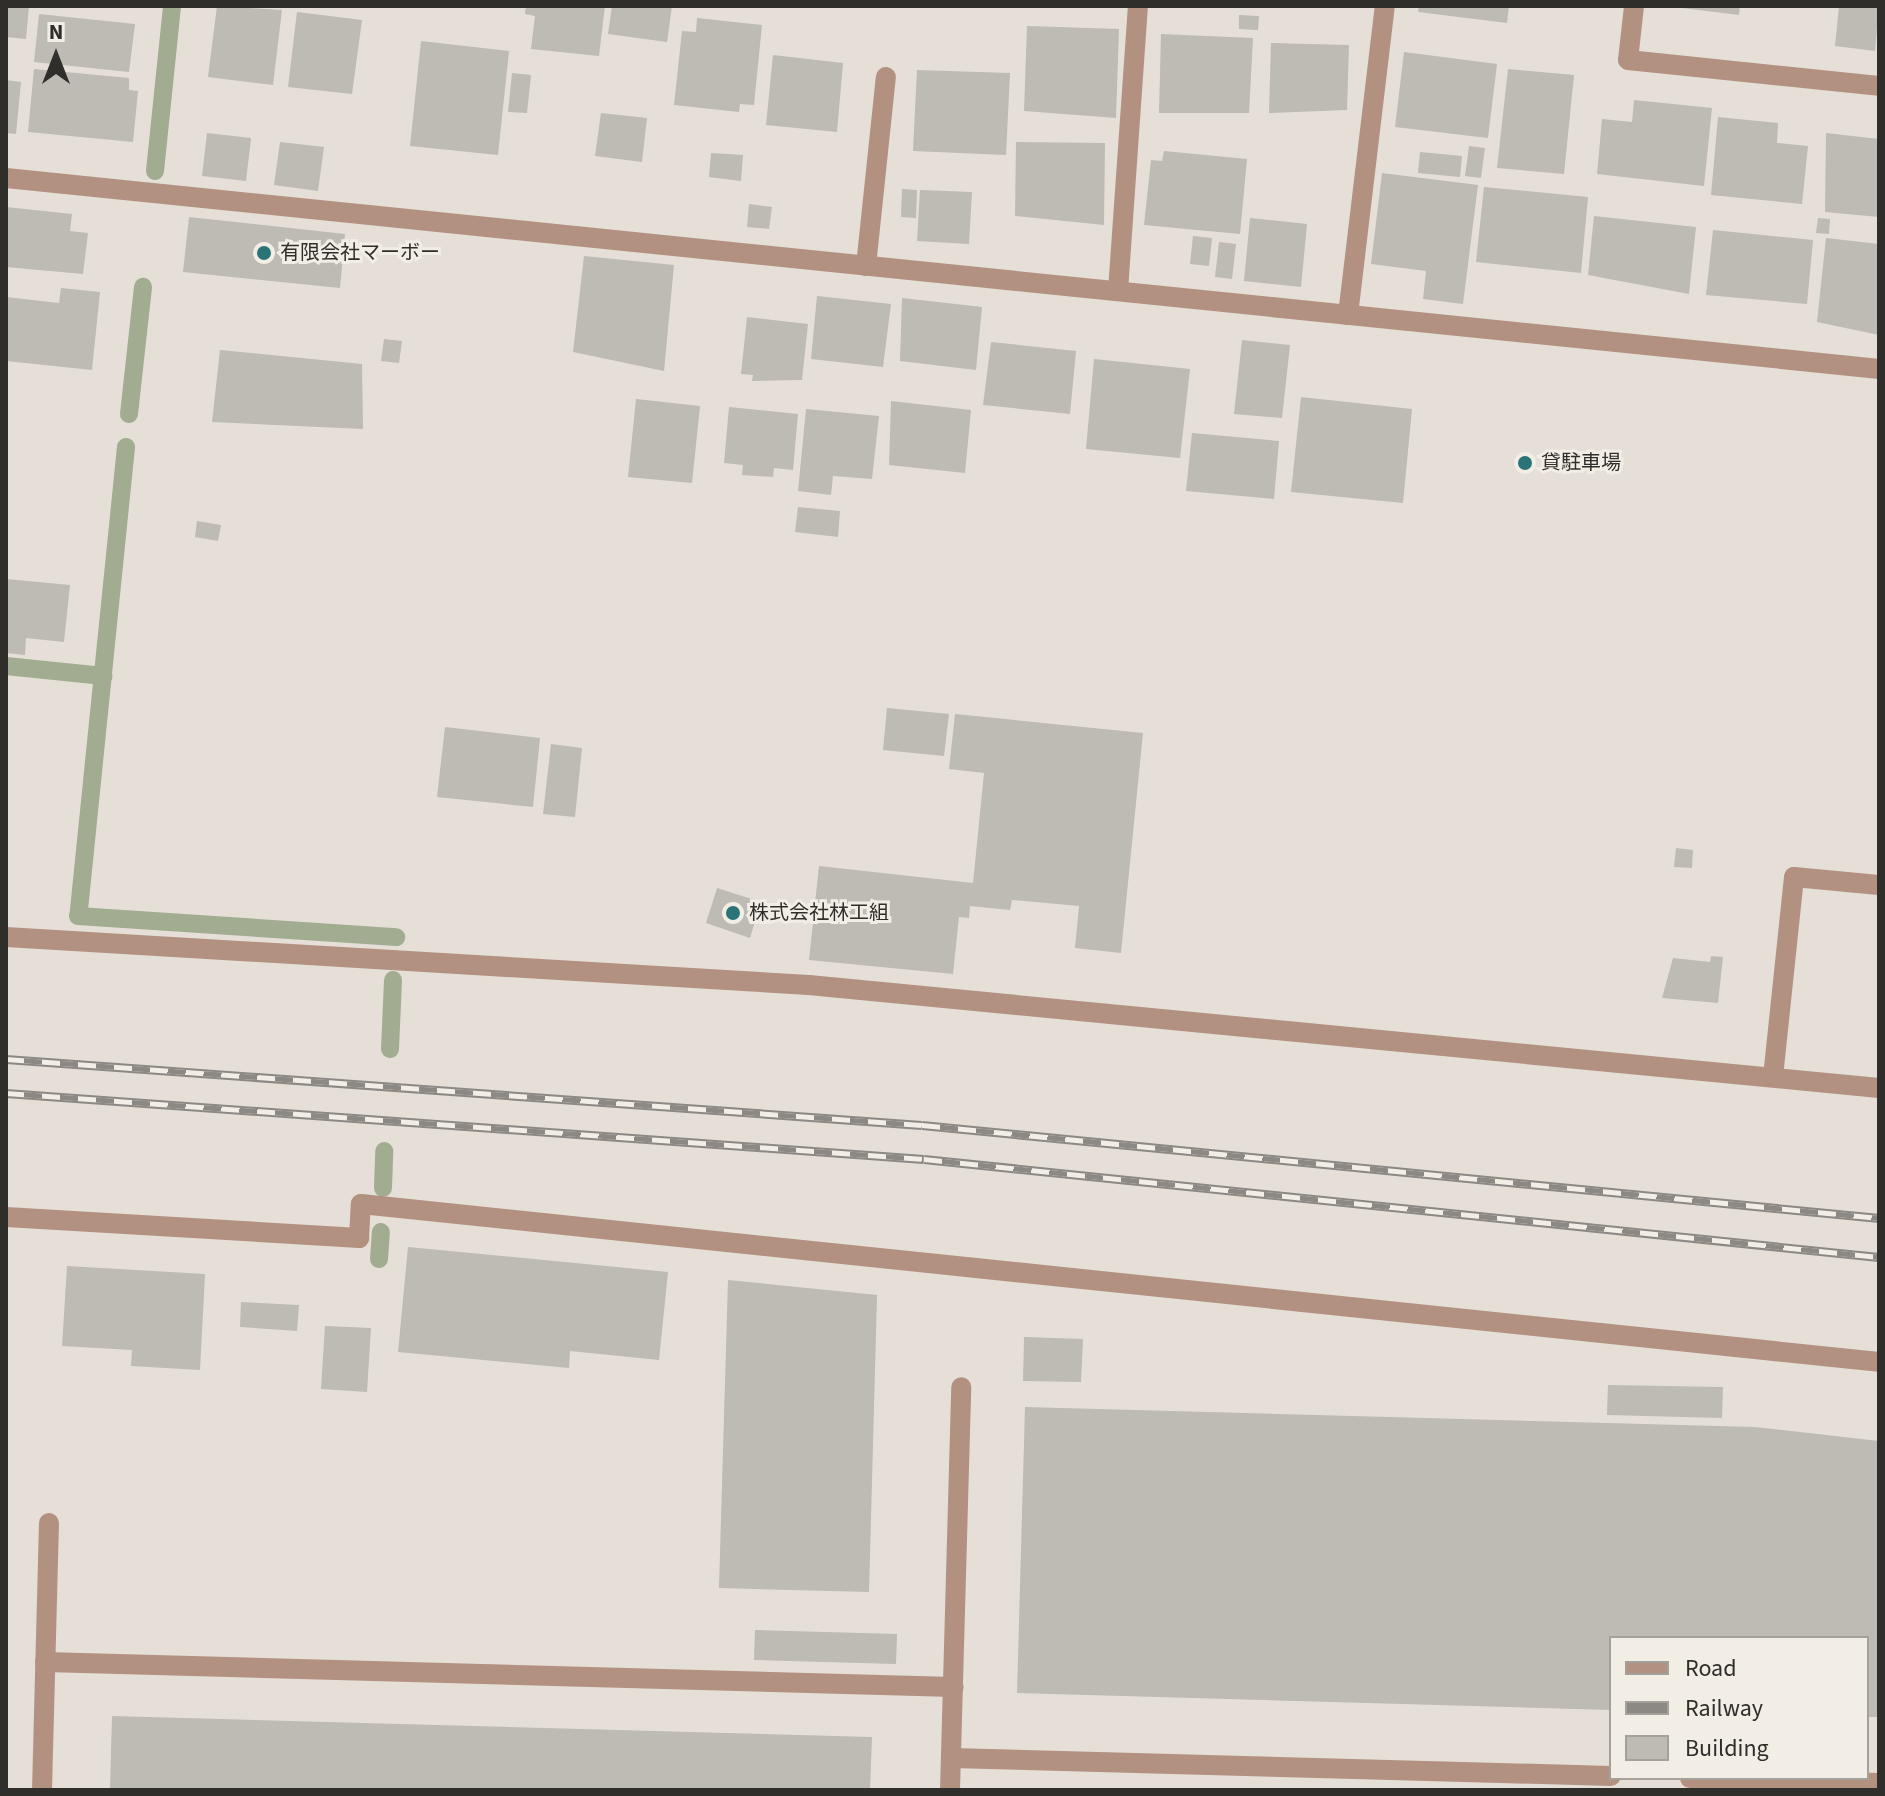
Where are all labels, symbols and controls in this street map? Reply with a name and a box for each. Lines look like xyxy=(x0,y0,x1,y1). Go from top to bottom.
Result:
north arrow xyxy=(16,16,96,96)
text: N xyxy=(49,16,63,48)
place label: 有限会社マーボー xyxy=(280,241,440,265)
marker: 有限会社マーボー xyxy=(255,244,273,262)
place label: 貸駐車場 xyxy=(1541,451,1621,475)
marker: 貸駐車場 xyxy=(1516,454,1534,472)
place label: 株式会社林工組 xyxy=(749,901,889,925)
marker: 株式会社林工組 xyxy=(724,904,742,922)
legend xyxy=(1609,1636,1869,1780)
text: Road xyxy=(1685,1651,1737,1686)
text: Railway xyxy=(1685,1691,1763,1726)
text: Building xyxy=(1685,1731,1769,1766)

